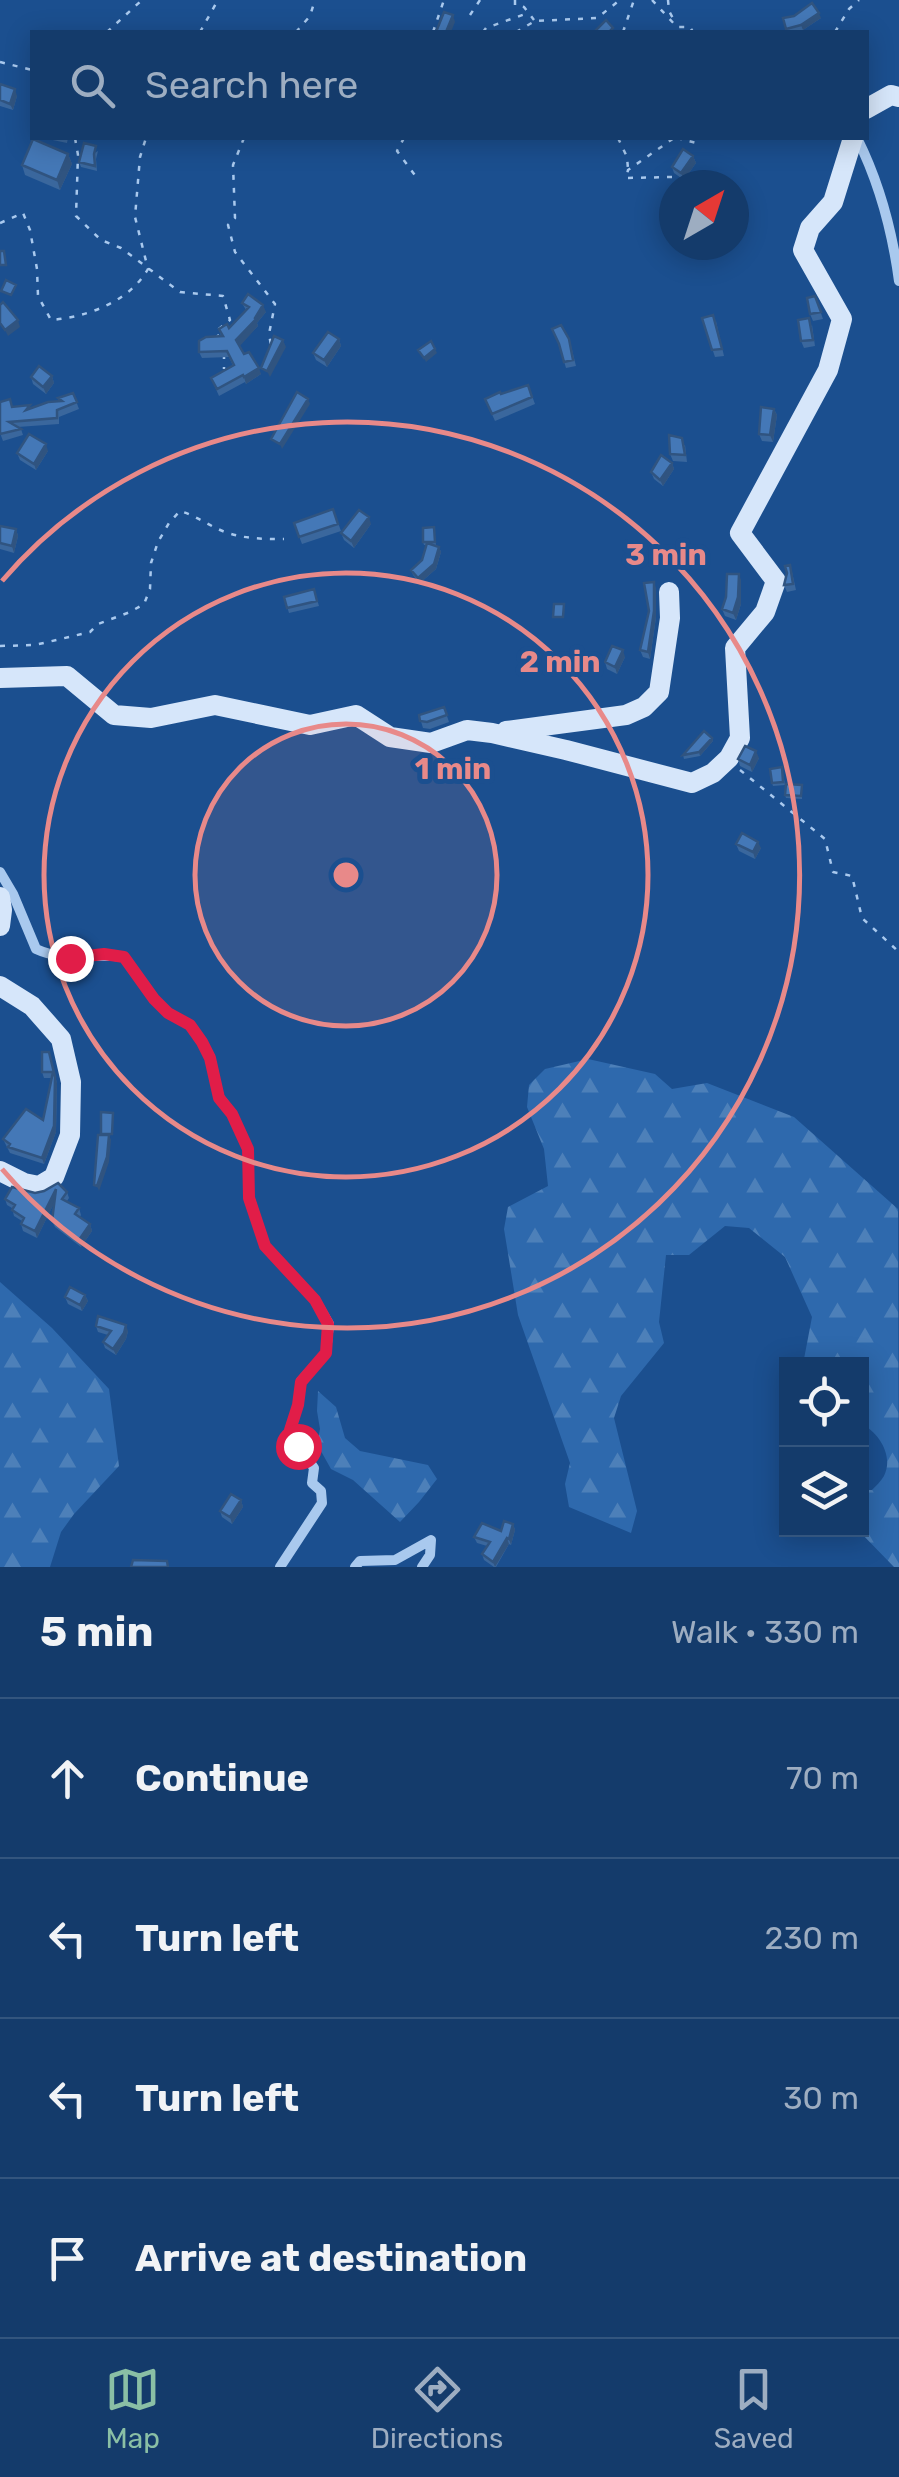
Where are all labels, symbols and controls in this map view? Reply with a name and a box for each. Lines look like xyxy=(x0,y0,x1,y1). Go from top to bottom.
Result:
search box xyxy=(30,30,869,140)
icon: search xyxy=(65,58,120,113)
text: Search here xyxy=(145,62,358,108)
north arrow xyxy=(659,170,749,260)
text: 3 min xyxy=(625,537,707,573)
text: 2 min xyxy=(519,644,601,680)
text: 1 min xyxy=(415,751,491,787)
centre of rings xyxy=(328,857,364,893)
route end xyxy=(48,936,94,982)
map controls xyxy=(779,1357,869,1537)
button: locate xyxy=(779,1357,869,1447)
route start xyxy=(276,1424,322,1470)
button: layers xyxy=(779,1447,869,1537)
text: 5 min xyxy=(40,1607,154,1657)
text: Walk · 330 m xyxy=(671,1613,859,1651)
icon: ahead xyxy=(40,1751,95,1806)
text: Continue xyxy=(135,1755,309,1801)
text: 70 m xyxy=(786,1759,859,1797)
icon: left xyxy=(40,1911,95,1966)
text: Turn left xyxy=(135,1915,299,1961)
text: 230 m xyxy=(764,1919,859,1957)
icon: left xyxy=(40,2071,95,2126)
text: Turn left xyxy=(135,2075,299,2121)
text: 30 m xyxy=(783,2079,859,2117)
icon: arrive xyxy=(40,2231,95,2286)
text: Arrive at destination xyxy=(135,2235,527,2281)
tab: Map xyxy=(105,2362,160,2455)
tab: Directions xyxy=(371,2362,503,2455)
tab: Saved xyxy=(714,2362,794,2455)

